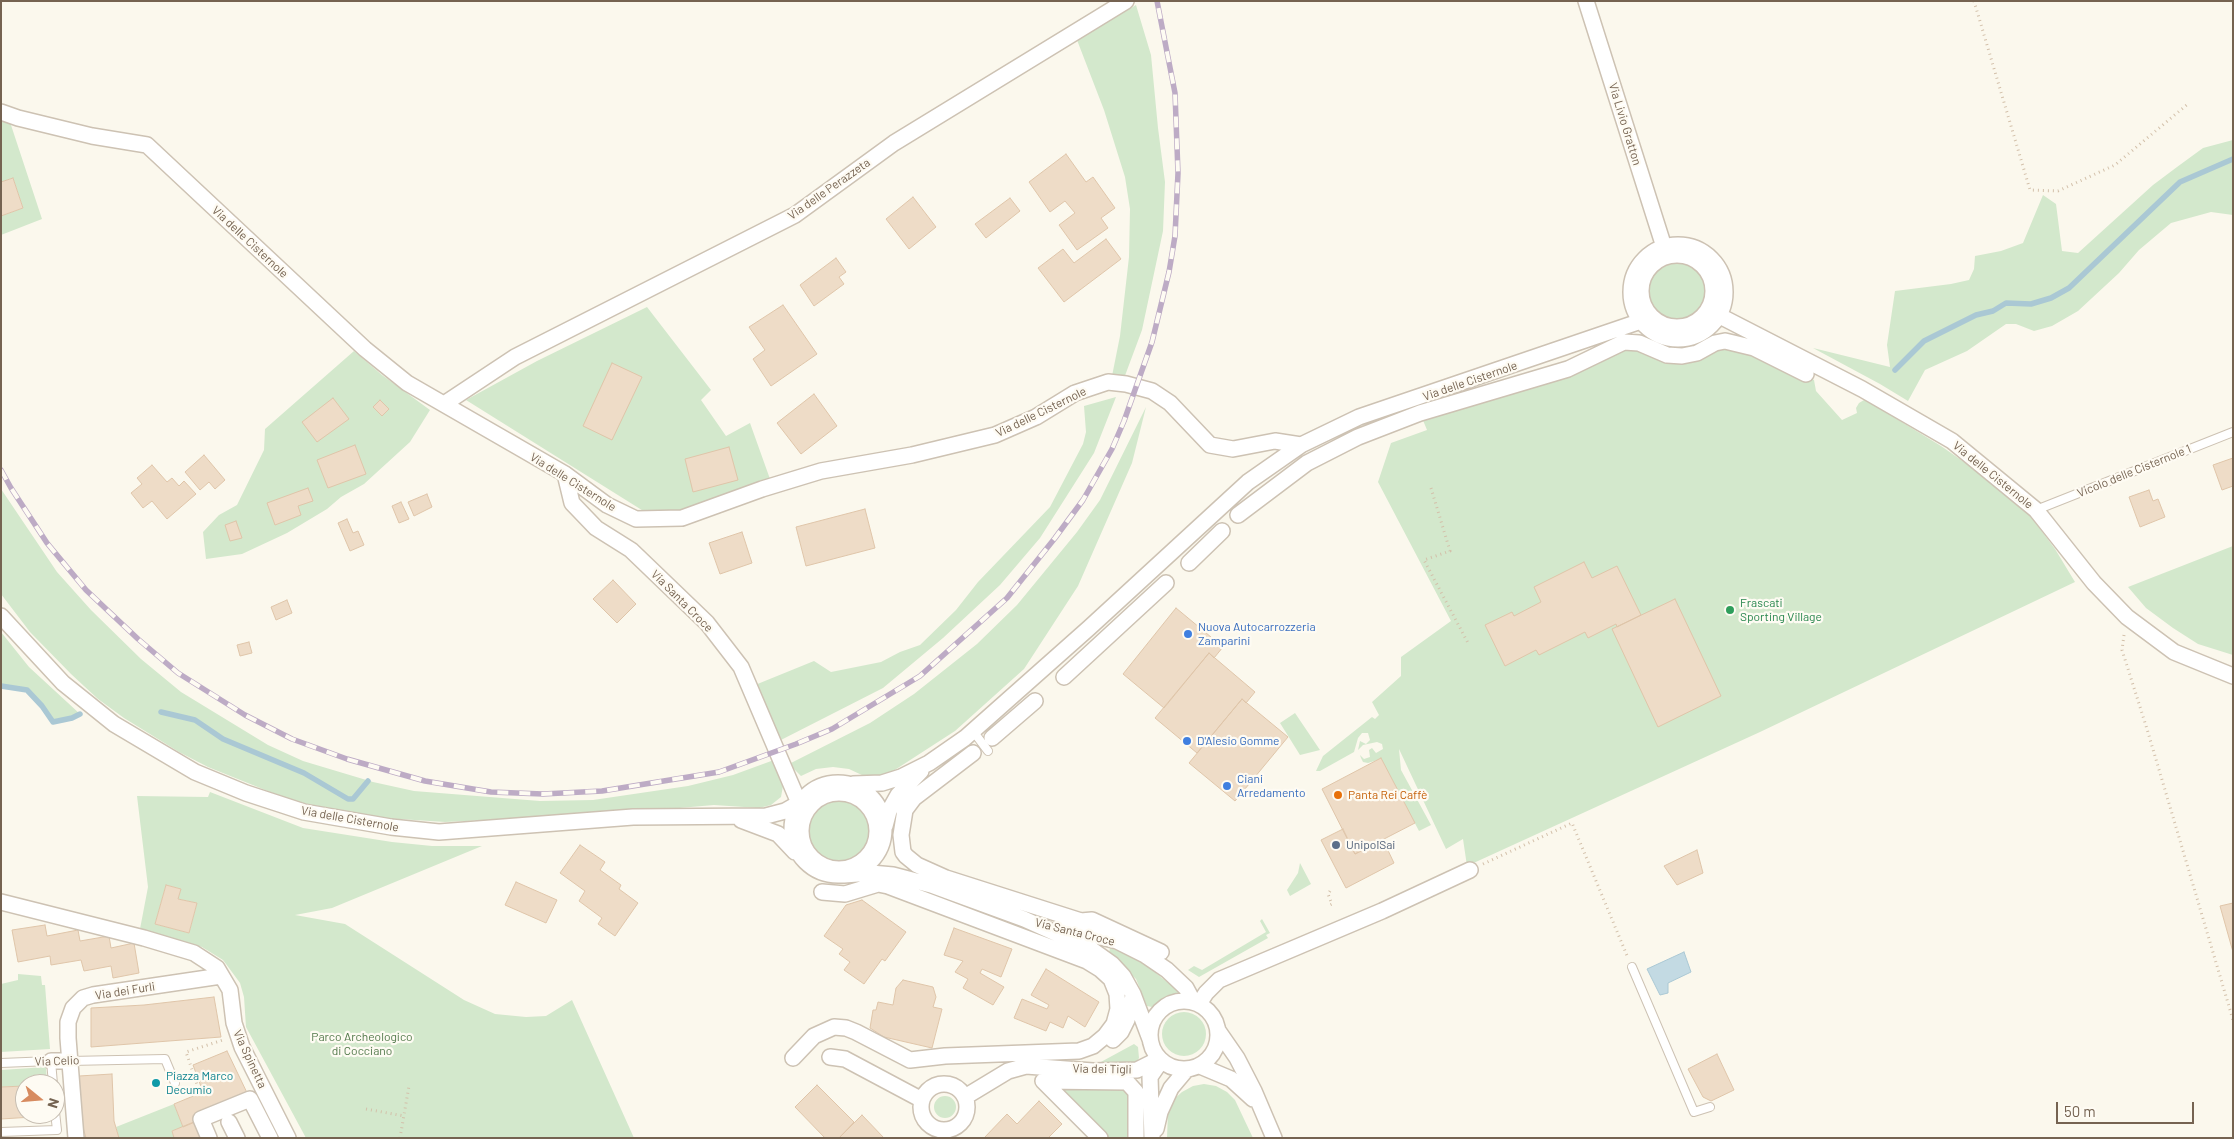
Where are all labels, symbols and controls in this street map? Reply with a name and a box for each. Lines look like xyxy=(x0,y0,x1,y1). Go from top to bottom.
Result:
street label: Via Livio Gratton xyxy=(1606,81,1644,167)
street label: Via delle Perazzeta xyxy=(785,155,873,223)
street label: Via delle Cisternole xyxy=(209,203,291,281)
street label: Via delle Cisternole xyxy=(1421,358,1519,404)
street label: Via delle Cisternole xyxy=(993,384,1089,440)
street label: Via delle Cisternole xyxy=(1950,438,2036,512)
street label: Vicolo delle Cisternole 1 xyxy=(2075,442,2193,500)
street label: Via delle Cisternole xyxy=(527,450,619,514)
street label: Via Santa Croce xyxy=(648,567,716,635)
place label: Frascati Sporting Village xyxy=(1740,596,1822,624)
marker: Frascati Sporting Village xyxy=(1724,604,1736,616)
place label: Nuova Autocarrozzeria Zamparini xyxy=(1198,620,1316,648)
marker: Nuova Autocarrozzeria Zamparini xyxy=(1182,628,1194,640)
place label: D'Alesio Gomme xyxy=(1197,734,1279,748)
marker: D'Alesio Gomme xyxy=(1181,735,1193,747)
place label: Ciani Arredamento xyxy=(1237,772,1305,800)
marker: Ciani Arredamento xyxy=(1221,780,1233,792)
place label: Panta Rei Caffè xyxy=(1348,788,1427,802)
marker: Panta Rei Caffè xyxy=(1332,789,1344,801)
street label: Via delle Cisternole xyxy=(300,803,400,835)
place label: UnipolSai xyxy=(1346,838,1395,852)
marker: UnipolSai xyxy=(1330,839,1342,851)
street label: Via Santa Croce xyxy=(1034,915,1116,949)
street label: Via dei Furli xyxy=(94,979,156,1003)
street label: Via Spinetta xyxy=(230,1027,270,1091)
park label: Parco Archeologico di Cocciano xyxy=(311,1030,413,1058)
street label: Via Celio xyxy=(34,1053,80,1069)
street label: Via dei Tigli xyxy=(1072,1061,1132,1077)
place label: Piazza Marco Decumio xyxy=(166,1069,233,1097)
north arrow xyxy=(15,1074,65,1124)
marker: Piazza Marco Decumio xyxy=(150,1077,162,1089)
scale bar xyxy=(2059,1092,2196,1124)
text: N xyxy=(44,1096,63,1110)
text: 50 m xyxy=(2064,1102,2096,1120)

